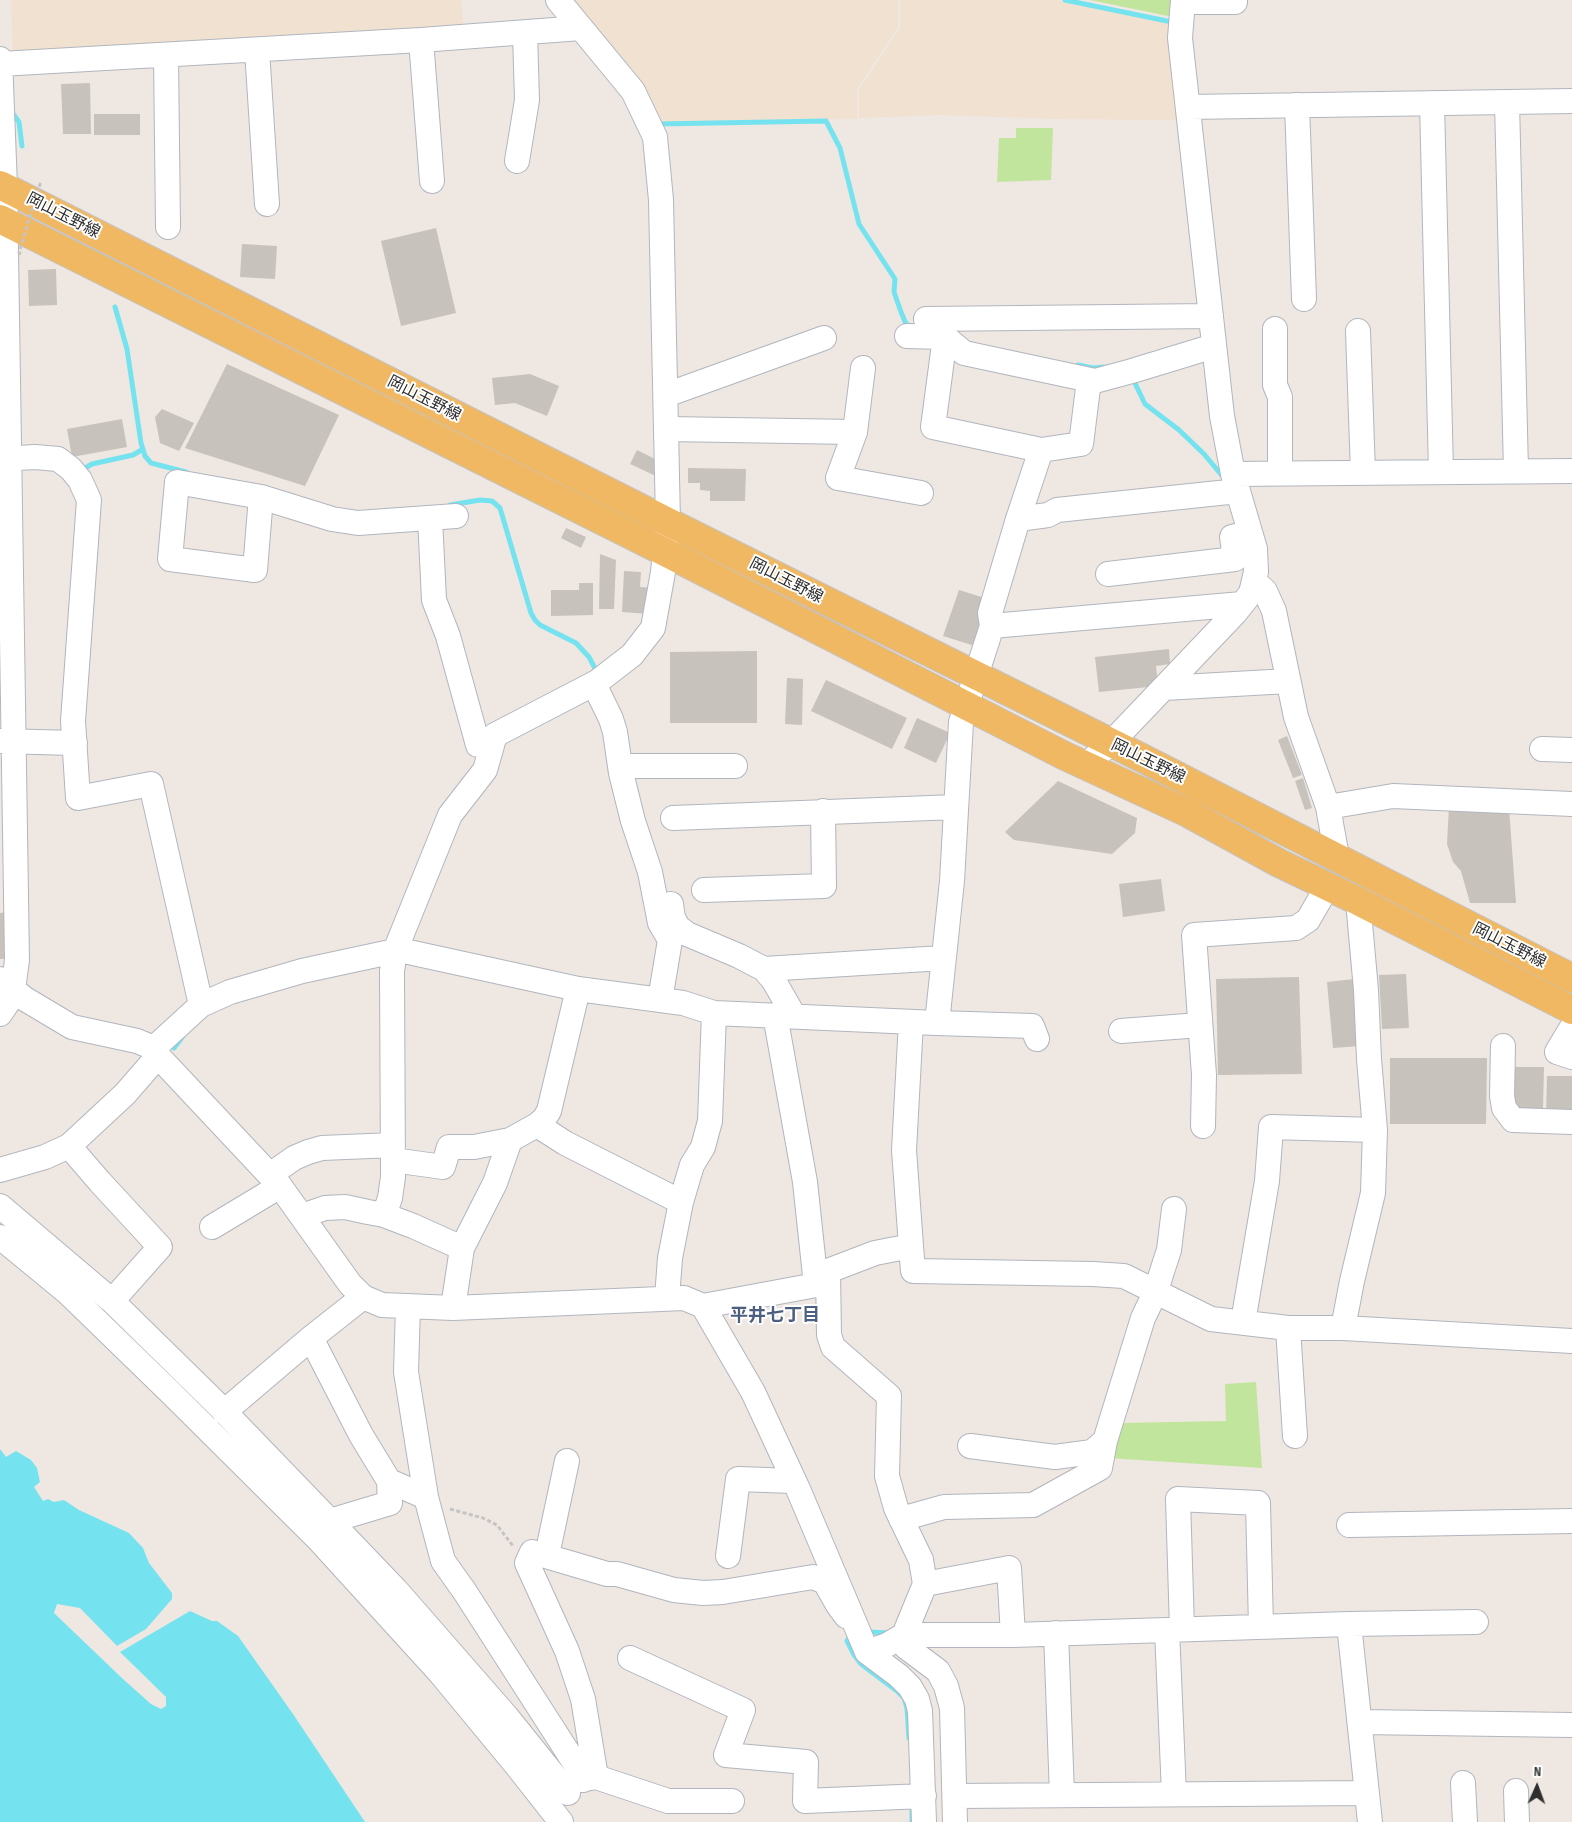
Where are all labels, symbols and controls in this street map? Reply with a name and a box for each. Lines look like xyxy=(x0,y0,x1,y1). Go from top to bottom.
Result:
street label: 岡山玉野線 xyxy=(23,189,103,243)
street label: 岡山玉野線 xyxy=(384,372,464,426)
street label: 岡山玉野線 xyxy=(746,554,826,608)
street label: 岡山玉野線 xyxy=(1108,736,1188,788)
street label: 岡山玉野線 xyxy=(1469,919,1549,973)
district label: 平井七丁目 xyxy=(730,1305,820,1327)
north arrow xyxy=(1512,1762,1562,1812)
text: N xyxy=(1533,1763,1542,1780)

